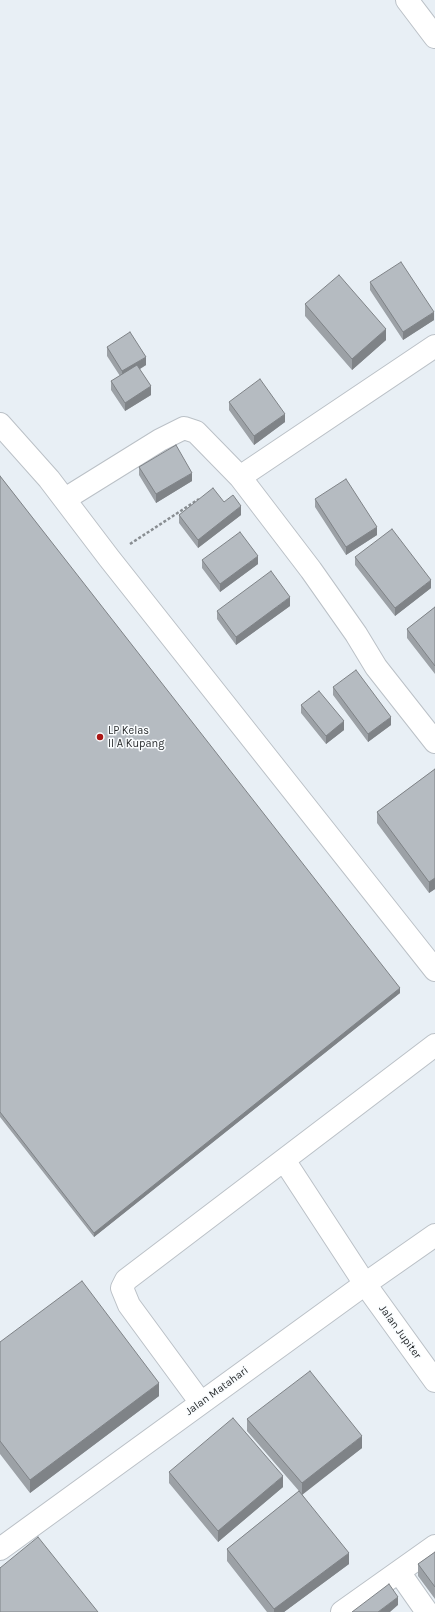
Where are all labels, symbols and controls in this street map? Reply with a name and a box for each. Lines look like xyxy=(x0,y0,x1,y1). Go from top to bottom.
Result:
place label: LP Kelas II A Kupang xyxy=(108,724,164,750)
marker: LP Kelas II A Kupang xyxy=(95,732,105,742)
street label: Jalan Jupiter xyxy=(376,1302,424,1362)
street label: Jalan Matahari xyxy=(183,1364,251,1418)

